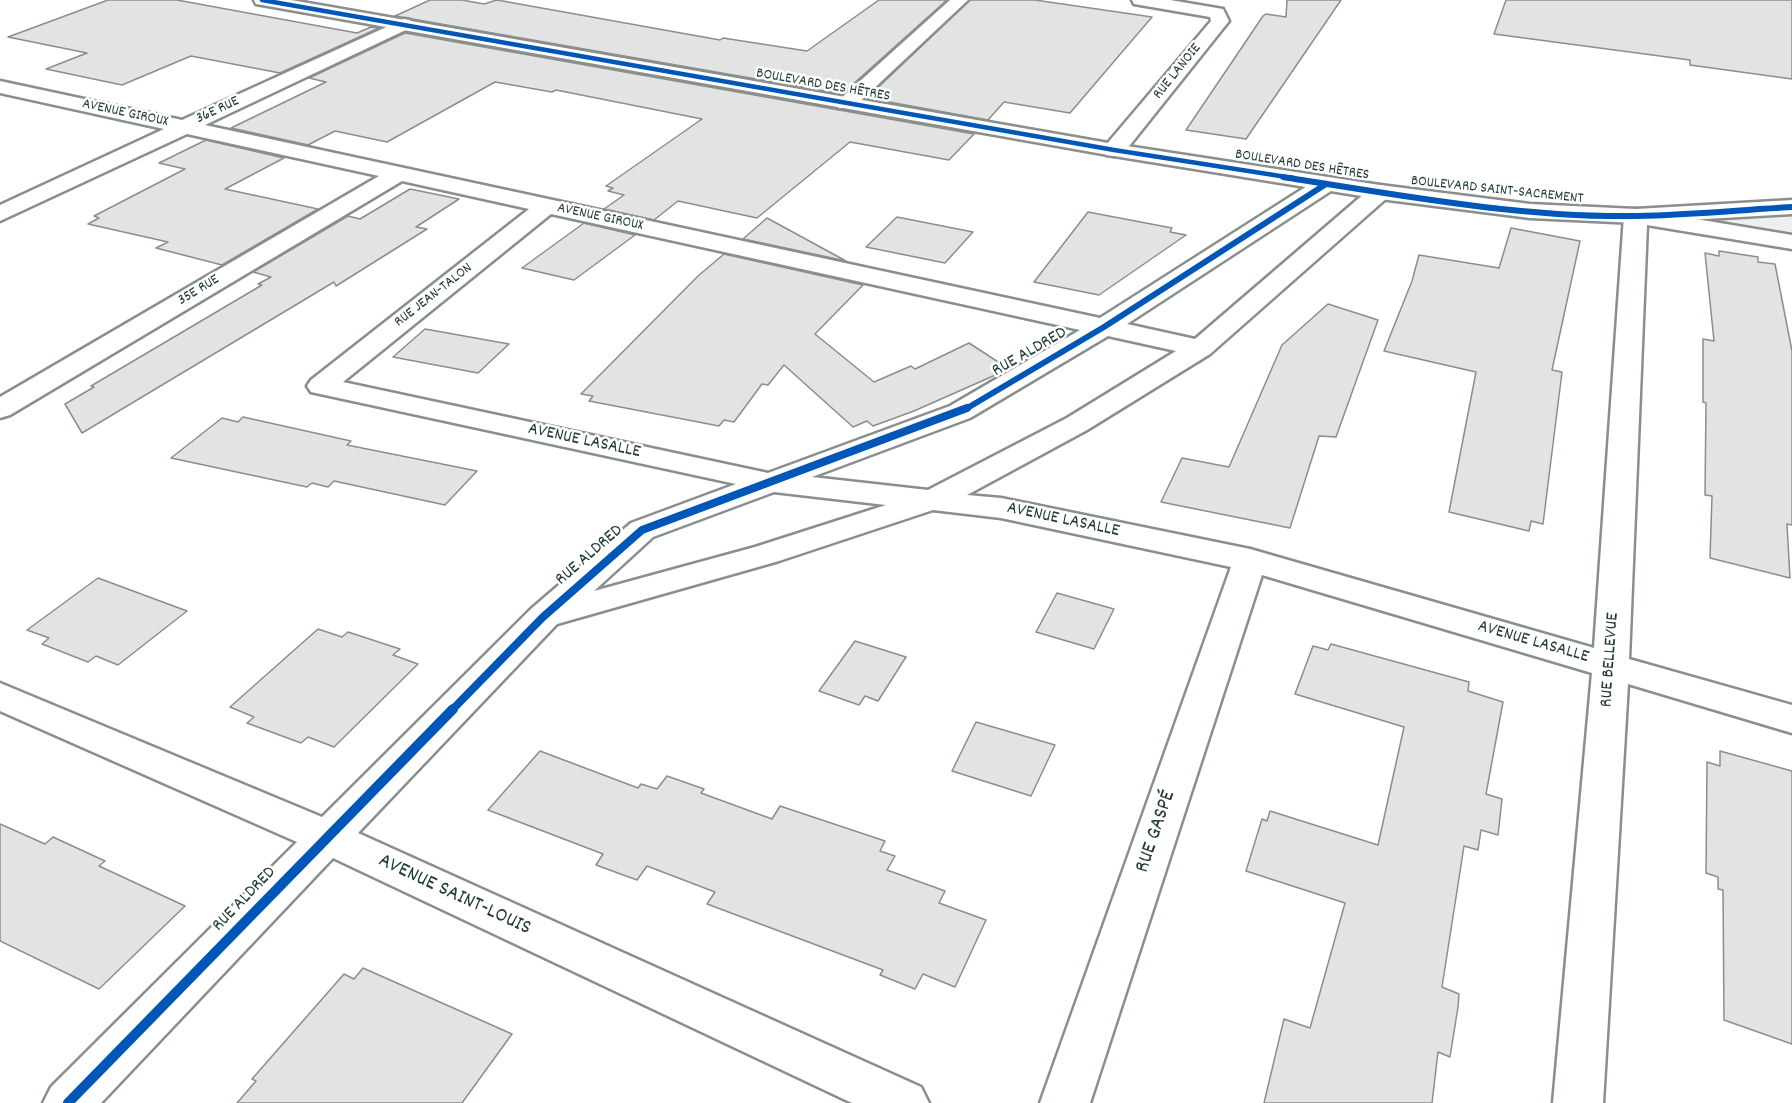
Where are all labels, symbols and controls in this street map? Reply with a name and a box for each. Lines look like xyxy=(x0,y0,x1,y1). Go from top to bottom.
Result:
street label: RUE LANOIE xyxy=(1150,40,1206,104)
street label: BOULEVARD DES HÊTRES xyxy=(755,65,891,107)
street label: 36E RUE xyxy=(194,93,242,129)
street label: AVENUE GIROUX xyxy=(80,96,170,132)
street label: BOULEVARD DES HÊTRES xyxy=(1234,147,1370,185)
street label: BOULEVARD SAINT-SACREMENT xyxy=(1410,173,1584,209)
street label: AVENUE GIROUX xyxy=(555,200,645,236)
street label: RUE JEAN-TALON xyxy=(391,260,477,332)
street label: 35E RUE xyxy=(175,272,223,310)
street label: RUE ALDRED xyxy=(989,323,1071,383)
street label: AVENUE LASALLE xyxy=(526,420,642,464)
street label: AVENUE LASALLE xyxy=(1005,499,1121,543)
street label: RUE ALDRED xyxy=(552,521,628,591)
street label: RUE BELLEVUE xyxy=(1597,612,1625,708)
street label: AVENUE LASALLE xyxy=(1475,617,1591,669)
street label: RUE GASPÉ xyxy=(1131,788,1183,876)
street label: AVENUE SAINT-LOUIS xyxy=(374,850,534,942)
street label: RUE ALDRED xyxy=(209,863,281,937)

